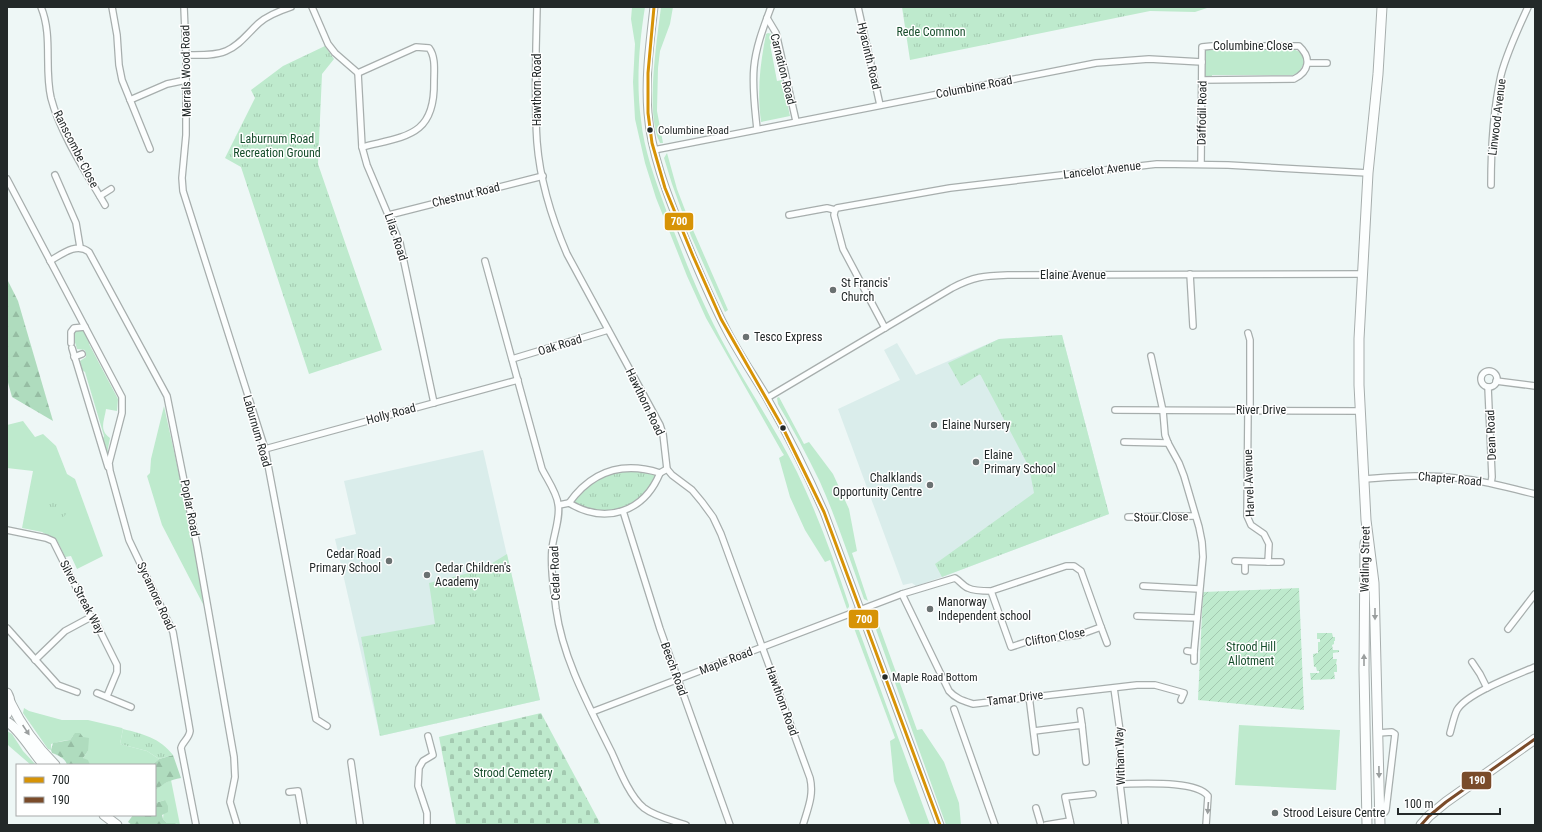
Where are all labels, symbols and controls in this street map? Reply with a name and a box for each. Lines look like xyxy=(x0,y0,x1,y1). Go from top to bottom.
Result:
street label: Hyacinth Road xyxy=(854,21,884,91)
street label: Merrals Wood Road xyxy=(178,25,194,117)
park label: Rede Common xyxy=(896,25,966,39)
street label: Carnation Road xyxy=(767,32,799,106)
street label: Columbine Close xyxy=(1213,39,1293,53)
street label: Hawthorn Road xyxy=(530,54,544,126)
street label: Columbine Road xyxy=(935,73,1013,101)
street label: Linwood Avenue xyxy=(1485,77,1509,156)
street label: Daffodil Road xyxy=(1194,81,1210,145)
street label: Ranscombe Close xyxy=(50,108,102,190)
place label: Columbine Road xyxy=(658,124,729,137)
marker: Columbine Road xyxy=(645,125,655,135)
park label: Laburnum Road Recreation Ground xyxy=(233,132,321,160)
street label: Lancelot Avenue xyxy=(1062,158,1142,182)
street label: Chestnut Road xyxy=(431,180,501,210)
street label: Lilac Road xyxy=(382,211,410,263)
line badge: 700 xyxy=(664,212,694,231)
text: 700 xyxy=(671,215,688,228)
street label: Elaine Avenue xyxy=(1040,268,1106,282)
place label: St Francis' Church xyxy=(841,276,890,304)
marker: St Francis' Church xyxy=(828,285,838,295)
place label: Tesco Express xyxy=(754,330,822,344)
street label: Oak Road xyxy=(536,332,584,358)
marker: Tesco Express xyxy=(741,332,751,342)
street label: Hawthorn Road xyxy=(623,366,667,438)
street label: Laburnum Road xyxy=(240,393,274,469)
street label: Holly Road xyxy=(365,401,417,427)
street label: River Drive xyxy=(1236,403,1286,417)
street label: Dean Road xyxy=(1483,409,1499,461)
place label: Elaine Nursery xyxy=(942,418,1010,432)
marker: Elaine Nursery xyxy=(929,420,939,430)
unlabelled marker xyxy=(778,423,788,433)
place label: Elaine Primary School xyxy=(984,448,1056,476)
street label: Harvel Avenue xyxy=(1241,449,1257,517)
marker: Elaine Primary School xyxy=(971,457,981,467)
street label: Chapter Road xyxy=(1418,469,1483,489)
place label: Chalklands Opportunity Centre xyxy=(833,471,922,499)
street label: Poplar Road xyxy=(178,478,202,538)
marker: Chalklands Opportunity Centre xyxy=(925,480,935,490)
street label: Stour Close xyxy=(1134,510,1189,524)
street label: Watling Street xyxy=(1357,525,1373,592)
street label: Cedar Road xyxy=(547,545,563,601)
place label: Cedar Road Primary School xyxy=(309,547,381,575)
marker: Cedar Road Primary School xyxy=(384,556,394,566)
street label: Silver Streak Way xyxy=(57,558,107,636)
street label: Sycamore Road xyxy=(134,560,178,632)
place label: Cedar Children's Academy xyxy=(435,561,511,589)
marker: Cedar Children's Academy xyxy=(422,570,432,580)
place label: Manorway Independent school xyxy=(938,595,1031,623)
marker: Manorway Independent school xyxy=(925,604,935,614)
one-way arrow xyxy=(1372,608,1378,621)
line badge: 700 xyxy=(848,609,879,629)
text: 700 xyxy=(856,613,873,626)
street label: Clifton Close xyxy=(1024,625,1087,649)
street label: Beech Road xyxy=(658,640,690,698)
park label: Strood Hill Allotment xyxy=(1226,640,1276,668)
street label: Maple Road xyxy=(697,644,755,678)
one-way arrow xyxy=(1361,653,1367,666)
street label: Hawthorn Road xyxy=(763,664,801,738)
place label: Maple Road Bottom xyxy=(892,671,978,684)
marker: Maple Road Bottom xyxy=(880,672,890,682)
street label: Tamar Drive xyxy=(986,688,1044,708)
one-way arrow xyxy=(22,725,30,735)
street label: Witham Way xyxy=(1112,727,1128,785)
legend xyxy=(16,764,156,816)
park label: Strood Cemetery xyxy=(473,766,553,780)
one-way arrow xyxy=(1376,766,1382,779)
line badge: 190 xyxy=(1461,771,1492,790)
text: 700 xyxy=(52,773,70,787)
text: 190 xyxy=(1469,774,1486,787)
scale bar xyxy=(1398,790,1500,816)
text: 190 xyxy=(52,793,70,807)
text: 100 m xyxy=(1404,797,1434,811)
one-way arrow xyxy=(1204,802,1211,814)
place label: Strood Leisure Centre xyxy=(1283,806,1386,820)
marker: Strood Leisure Centre xyxy=(1270,808,1280,818)

